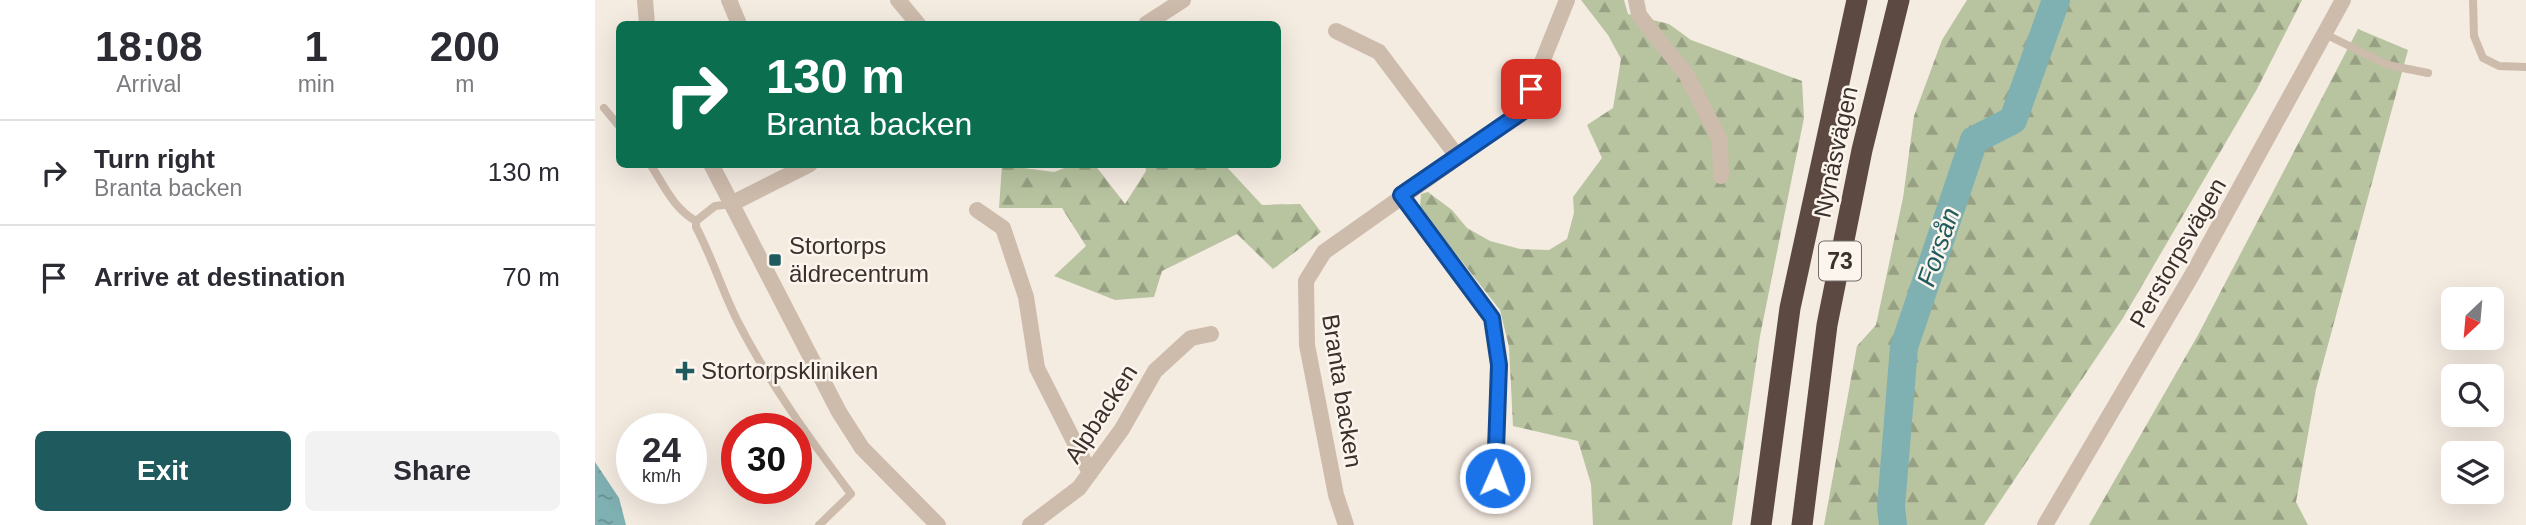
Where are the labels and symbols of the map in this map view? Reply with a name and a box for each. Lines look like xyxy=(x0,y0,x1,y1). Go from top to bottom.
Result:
pin xyxy=(1501,59,1561,119)
street label: Nynäsvägen xyxy=(1808,84,1863,220)
street label: Perstorpsvägen xyxy=(2124,173,2231,332)
water label: Forsån xyxy=(1911,204,1965,290)
place label: Stortorps äldrecentrum xyxy=(789,232,929,287)
road number: 73 xyxy=(1819,242,1861,280)
marker: Stortorps äldrecentrum xyxy=(767,252,783,268)
north arrow xyxy=(2441,287,2504,350)
street label: Branta backen xyxy=(1317,312,1368,469)
place label: Stortorpskliniken xyxy=(701,357,878,384)
street label: Alpbacken xyxy=(1059,359,1142,468)
marker: Stortorpskliniken xyxy=(675,361,695,381)
speed limit sign: 30 xyxy=(721,413,812,504)
position arrow xyxy=(1458,441,1532,515)

